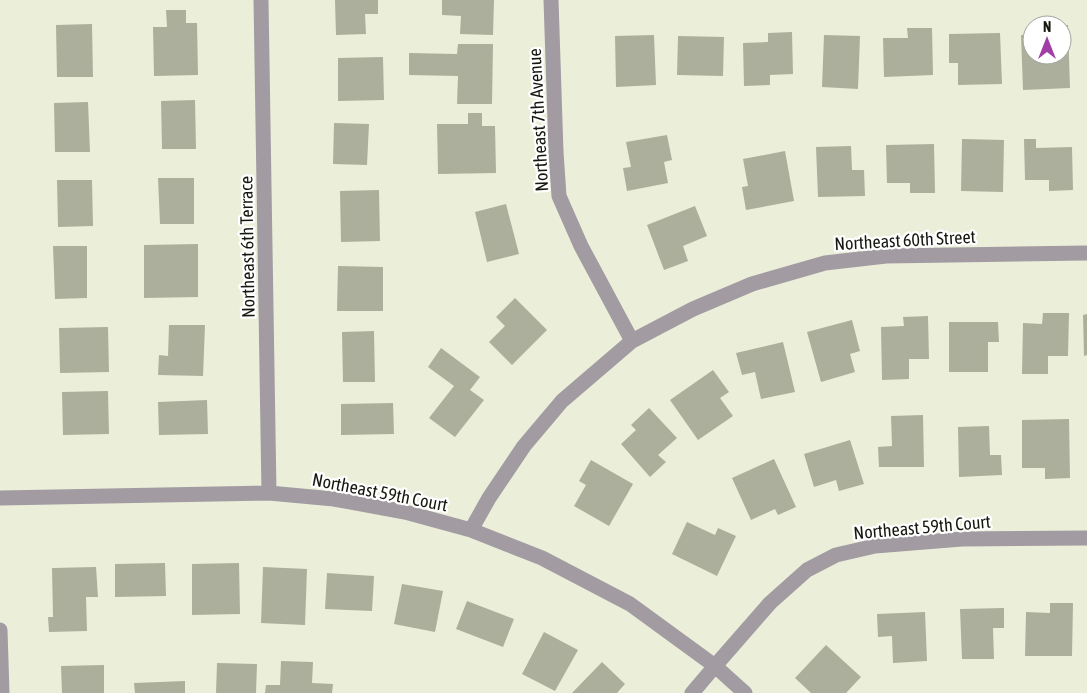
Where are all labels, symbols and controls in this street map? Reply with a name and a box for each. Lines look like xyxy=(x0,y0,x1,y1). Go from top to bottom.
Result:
north arrow xyxy=(1022,15,1072,65)
text: N xyxy=(1043,19,1051,35)
street label: Northeast 7th Avenue xyxy=(524,48,552,192)
street label: Northeast 6th Terrace xyxy=(235,176,259,318)
street label: Northeast 60th Street xyxy=(834,226,976,254)
street label: Northeast 59th Court xyxy=(310,469,450,515)
street label: Northeast 59th Court xyxy=(853,511,991,543)

